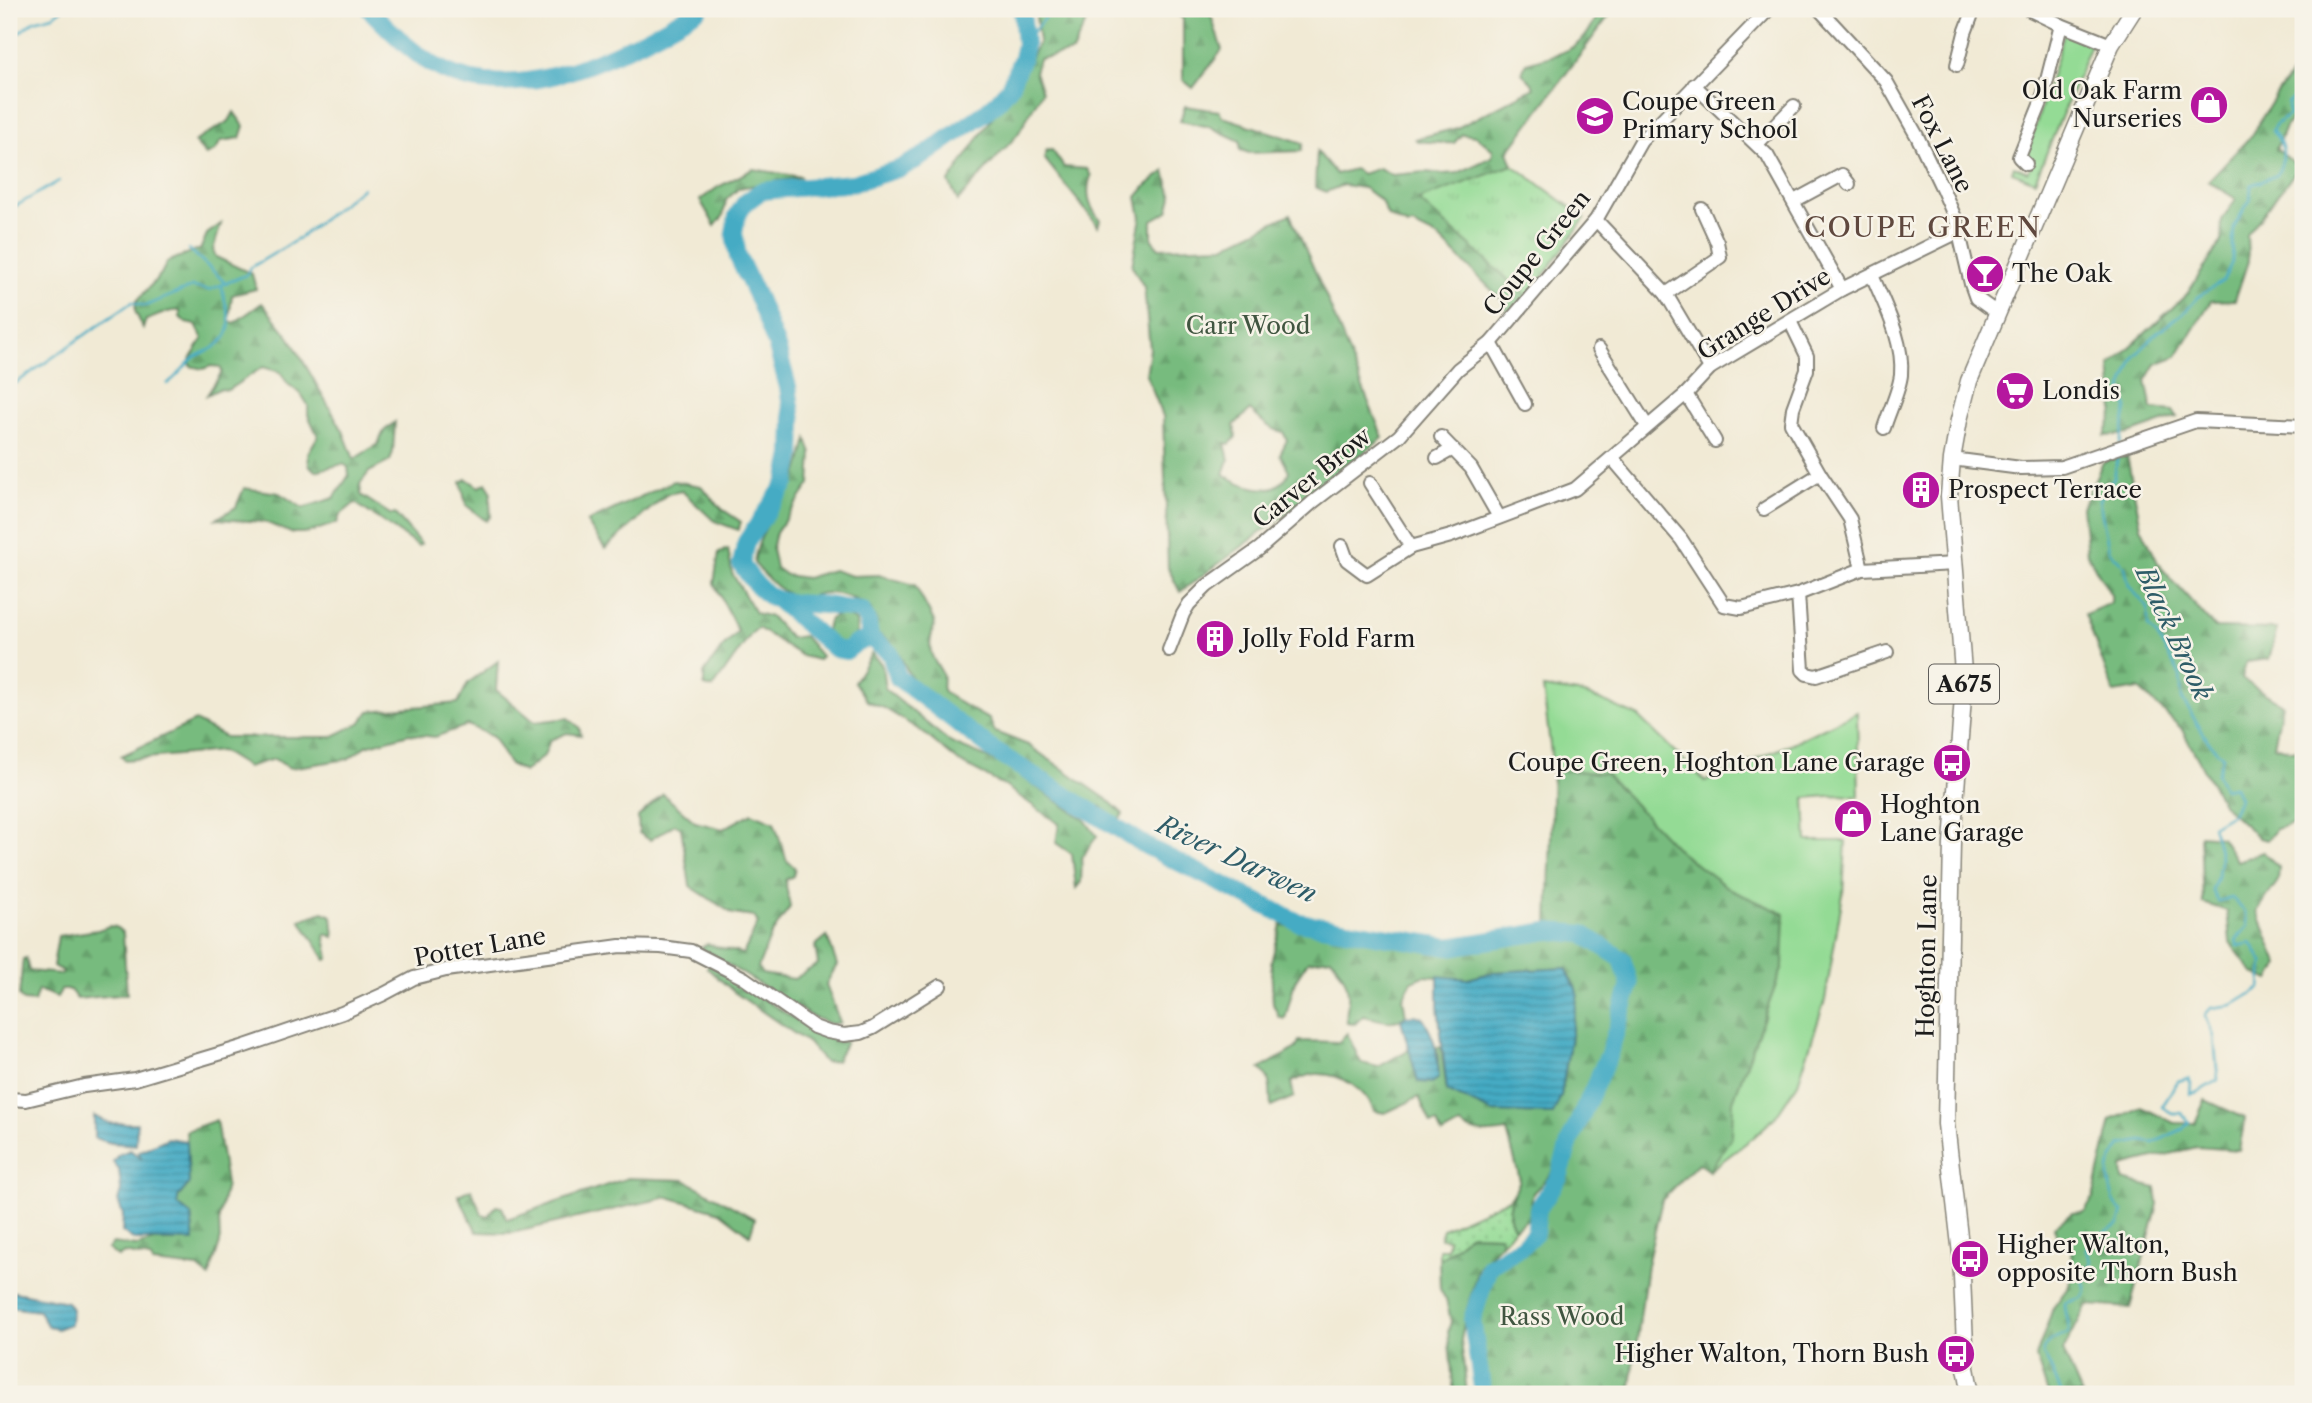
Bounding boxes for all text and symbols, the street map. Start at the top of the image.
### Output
place label: Old Oak Farm Nurseries [2022,76,2182,133]
shop icon: Old Oak Farm Nurseries [2188,84,2230,126]
place label: Coupe Green Primary School [1622,87,1798,144]
street label: Fox Lane [1906,90,1979,197]
school or university icon: Coupe Green Primary School [1574,95,1616,137]
street label: Coupe Green [1477,184,1596,322]
district label: COUPE GREEN [1804,210,2042,244]
bar icon: The Oak [1964,253,2006,295]
place label: The Oak [2012,259,2112,288]
street label: Grange Drive [1692,261,1836,366]
park label: Carr Wood [1186,311,1311,340]
supermarket icon: Londis [1994,370,2036,412]
place label: Londis [2042,376,2120,405]
street label: Carver Brow [1247,420,1377,534]
building icon: Prospect Terrace [1900,469,1942,511]
place label: Prospect Terrace [1948,475,2142,504]
water label: Black Brook [2128,559,2219,706]
building icon: Jolly Fold Farm [1194,618,1236,660]
place label: Jolly Fold Farm [1238,624,1415,653]
road number: A675 [1929,664,1999,704]
bus stop icon: Coupe Green, Hoghton Lane Garage [1931,742,1973,784]
place label: Coupe Green, Hoghton Lane Garage [1508,748,1925,777]
place label: Hoghton Lane Garage [1880,790,2024,847]
shop icon: Hoghton Lane Garage [1832,798,1874,840]
water label: River Darwen [1150,807,1322,910]
street label: Hoghton Lane [1911,874,1942,1038]
street label: Potter Lane [412,921,548,972]
place label: Higher Walton, opposite Thorn Bush [1997,1230,2238,1287]
bus stop icon: Higher Walton, opposite Thorn Bush [1949,1238,1991,1280]
park label: Rass Wood [1500,1302,1625,1331]
bus stop icon: Higher Walton, Thorn Bush [1935,1333,1977,1375]
place label: Higher Walton, Thorn Bush [1614,1339,1929,1368]

